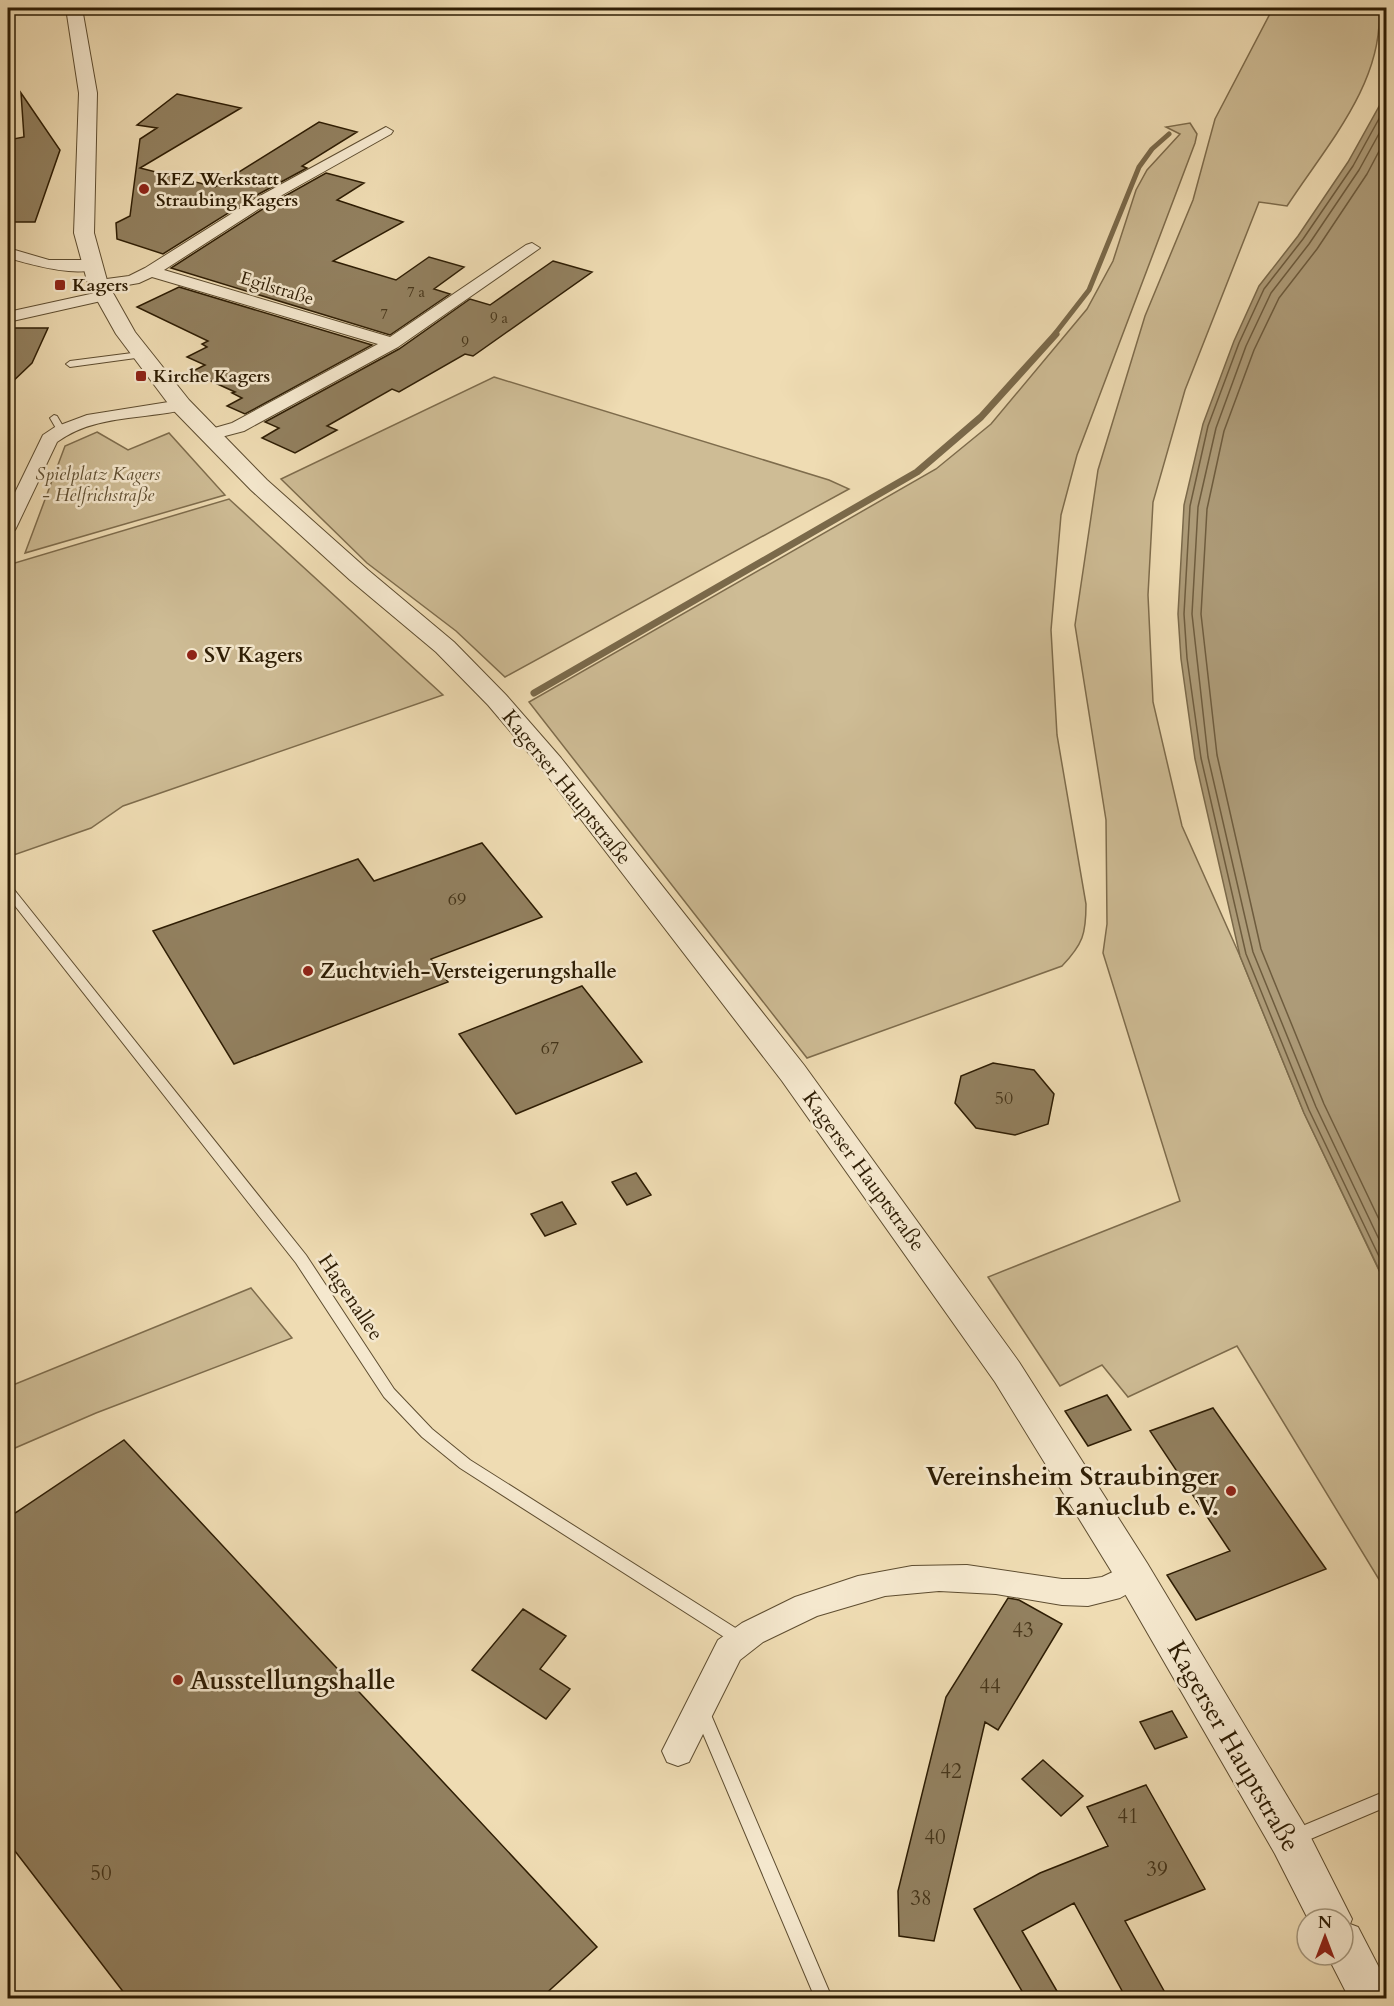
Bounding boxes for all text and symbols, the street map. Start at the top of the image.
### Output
place label: KFZ Werkstatt Straubing Kagers [156,167,298,213]
marker: KFZ Werkstatt Straubing Kagers [137,182,151,196]
street label: Egilstraße [237,265,317,312]
place label: Kagers [72,273,128,298]
marker: Kagers [53,278,67,292]
house number: 7 a [407,282,426,302]
house number: 7 [380,304,388,324]
house number: 9 a [490,308,509,328]
house number: 9 [461,332,469,352]
place label: Kirche Kagers [153,364,270,389]
marker: Kirche Kagers [134,369,148,383]
park label: Spielplatz Kagers - Helfrichstraße [36,462,160,508]
place label: SV Kagers [204,641,303,670]
marker: SV Kagers [185,648,199,662]
street label: Kagerser Hauptstraße [495,704,638,871]
house number: 69 [448,887,466,912]
place label: Zuchtvieh-Versteigerungshalle [320,957,617,986]
marker: Zuchtvieh-Versteigerungshalle [301,964,315,978]
house number: 67 [541,1036,559,1061]
street label: Kagerser Hauptstraße [795,1085,932,1257]
house number: 50 [995,1086,1013,1111]
street label: Hagenallee [311,1248,390,1346]
place label: Vereinsheim Straubinger Kanuclub e.V. [926,1459,1220,1524]
marker: Vereinsheim Straubinger Kanuclub e.V. [1224,1484,1238,1498]
house number: 43 [1012,1616,1034,1645]
street label: Kagerser Hauptstraße [1159,1635,1308,1858]
place label: Ausstellungshalle [190,1663,396,1698]
house number: 44 [979,1672,1001,1701]
marker: Ausstellungshalle [171,1673,185,1687]
house number: 42 [940,1757,962,1786]
house number: 41 [1117,1802,1139,1831]
house number: 40 [924,1823,946,1852]
house number: 39 [1146,1855,1168,1884]
house number: 50 [90,1859,112,1888]
house number: 38 [910,1884,932,1913]
north arrow [1295,1907,1355,1967]
text: N [1318,1912,1332,1934]

